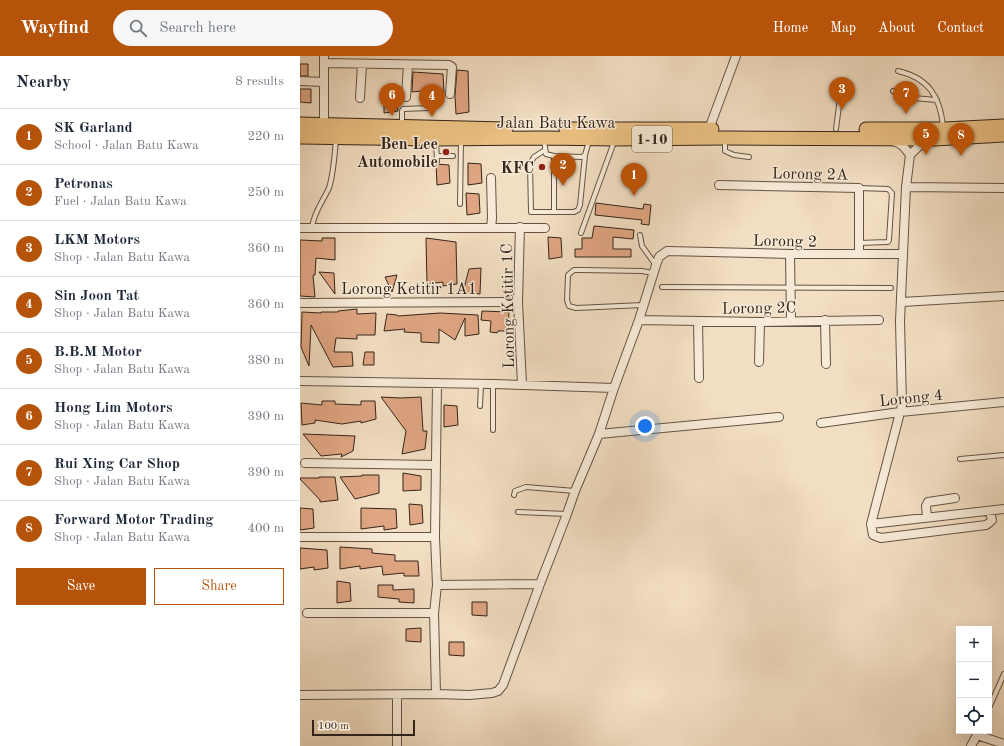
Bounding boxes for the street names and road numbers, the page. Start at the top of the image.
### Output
street label: Jalan Batu Kawa [497,116,616,132]
road number: 1-10 [632,126,672,152]
street label: Lorong 2A [772,166,848,184]
street label: Lorong 2 [753,233,817,251]
street label: Lorong Ketitir 1C [500,243,518,369]
street label: Lorong Ketitir 1A1 [341,282,477,298]
street label: Lorong 2C [721,300,797,318]
street label: Lorong 4 [878,388,944,410]

